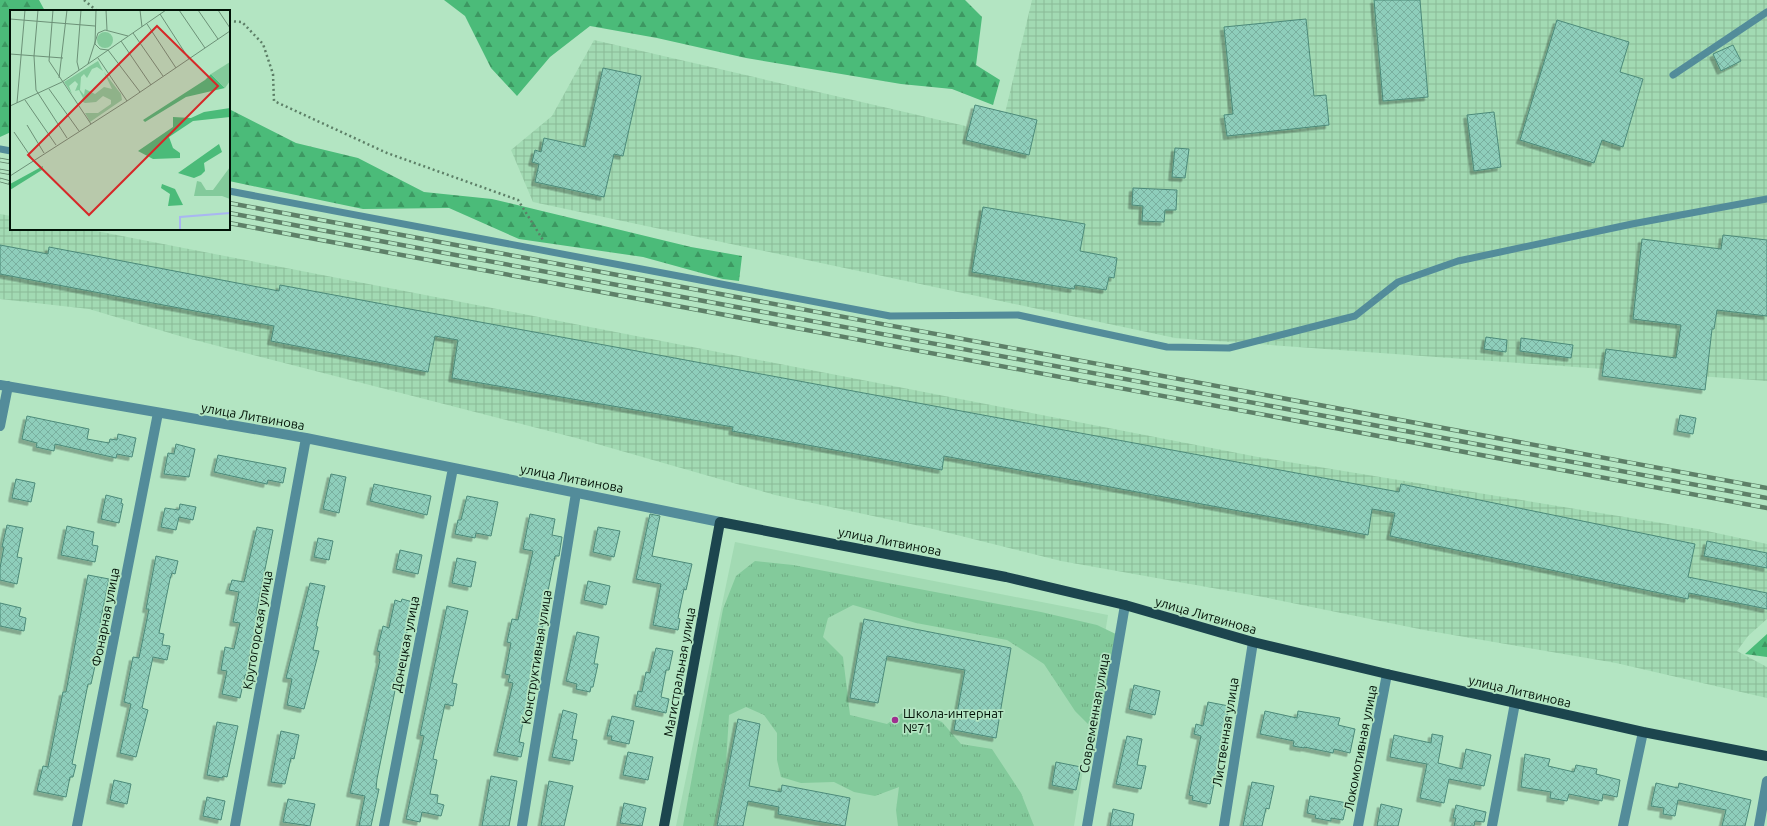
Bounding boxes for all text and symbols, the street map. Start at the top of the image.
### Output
inset map [10,10,230,230]
street label: улица Литвинова [200,400,306,432]
street label: улица Литвинова [519,461,625,495]
street label: улица Литвинова [837,524,943,558]
street label: Фонарная улица [89,566,121,668]
street label: Крутогорская улица [240,569,274,691]
street label: Конструктивная улица [518,589,554,725]
street label: улица Литвинова [1154,594,1258,636]
street label: Донецкая улица [389,595,421,693]
street label: Магистральная улица [661,606,697,738]
street label: Современная улица [1077,652,1111,774]
street label: улица Литвинова [1467,672,1573,710]
street label: Лиственная улица [1209,676,1241,788]
street label: Локомотивная улица [1341,684,1379,812]
place label: Школа-интернат №71 [903,706,1004,735]
marker: Школа-интернат №71 [890,715,900,725]

